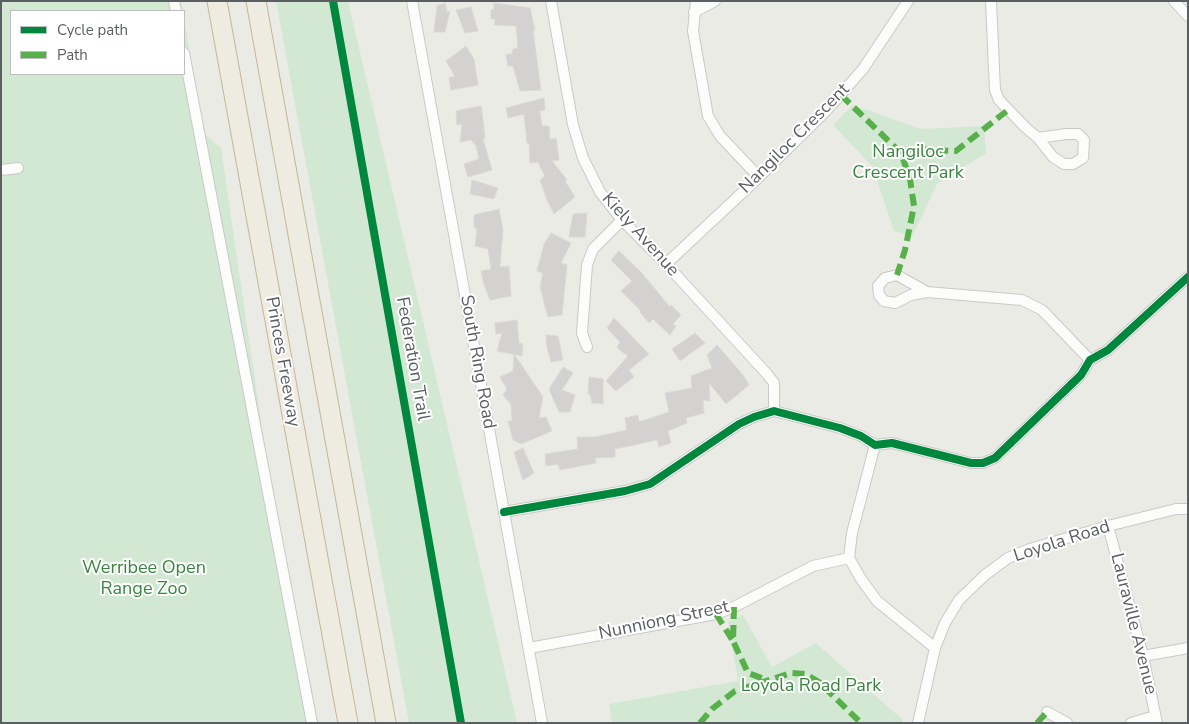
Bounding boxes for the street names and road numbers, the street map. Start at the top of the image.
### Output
street label: Nangiloc Crescent [735,79,855,199]
street label: Kiely Avenue [597,189,683,281]
street label: South Ring Road [455,293,499,431]
street label: Princes Freeway [260,295,304,429]
street label: Federation Trail [390,295,434,423]
street label: Loyola Road [1011,516,1113,568]
street label: Lauraville Avenue [1105,551,1161,697]
street label: Nunniong Street [597,597,731,645]

